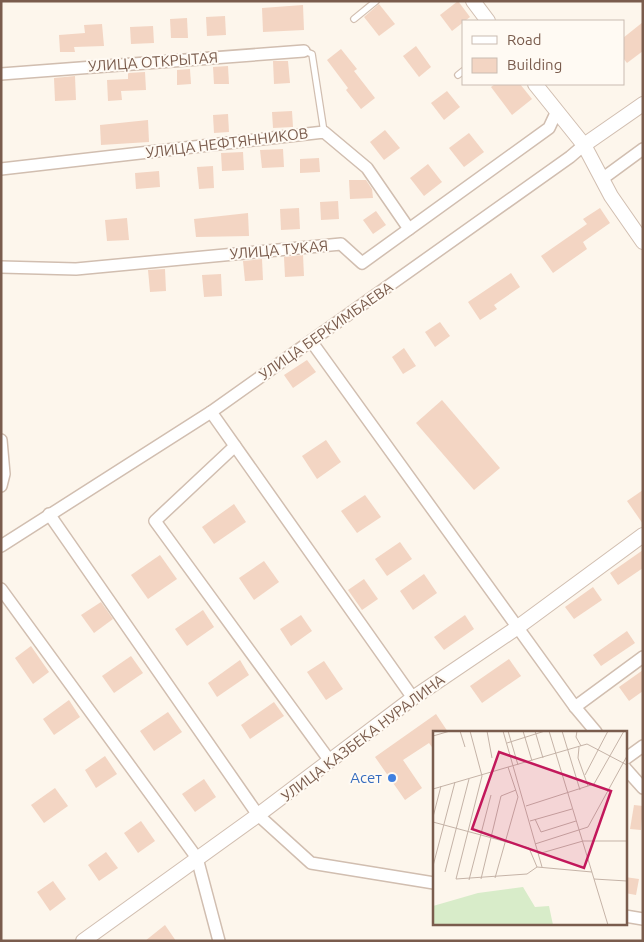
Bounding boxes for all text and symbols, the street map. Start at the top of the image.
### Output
legend [462,20,624,85]
text: Road [507,31,542,48]
street label: УЛИЦА ОТКРЫТАЯ [87,48,218,75]
text: Building [507,56,562,73]
street label: УЛИЦА НЕФТЯННИКОВ [145,124,309,161]
street label: УЛИЦА ТУКАЯ [229,237,329,262]
street label: УЛИЦА БЕРКИМБАЕВА [256,278,396,383]
street label: УЛИЦА КАЗБЕКА НУРАЛИНА [278,671,448,805]
inset map [433,731,626,924]
place label: Асет [350,769,382,786]
marker: Асет [386,772,398,784]

